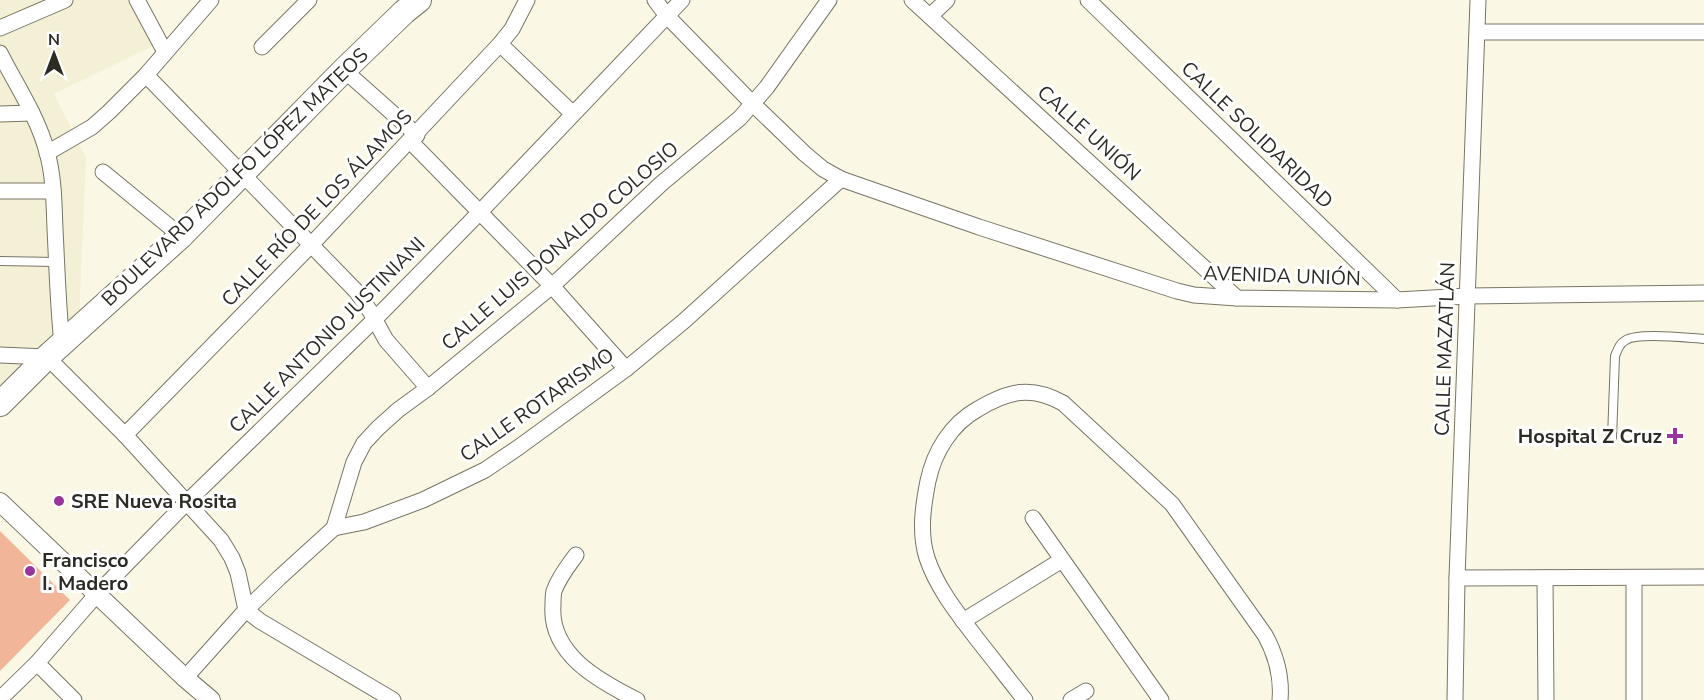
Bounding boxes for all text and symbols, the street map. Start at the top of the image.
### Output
north arrow [24,24,84,84]
text: N [48,29,60,51]
street label: BOULEVARD ADOLFO LÓPEZ MATEOS [96,42,374,312]
street label: CALLE SOLIDARIDAD [1175,55,1339,215]
street label: CALLE UNIÓN [1031,79,1147,187]
street label: CALLE RÍO DE LOS ÁLAMOS [216,104,418,312]
street label: CALLE LUIS DONALDO COLOSIO [436,135,684,357]
street label: CALLE ANTONIO JUSTINIANI [223,231,431,439]
street label: AVENIDA UNIÓN [1203,260,1361,292]
street label: CALLE MAZATLÁN [1428,261,1462,437]
street label: CALLE ROTARISMO [455,342,619,468]
place label: Hospital Z Cruz [1518,423,1662,450]
marker: Hospital Z Cruz [1666,427,1684,445]
place label: SRE Nueva Rosita [71,488,237,515]
marker: SRE Nueva Rosita [52,494,66,508]
place label: Francisco I. Madero [42,547,128,597]
marker: Francisco I. Madero [23,564,37,578]

